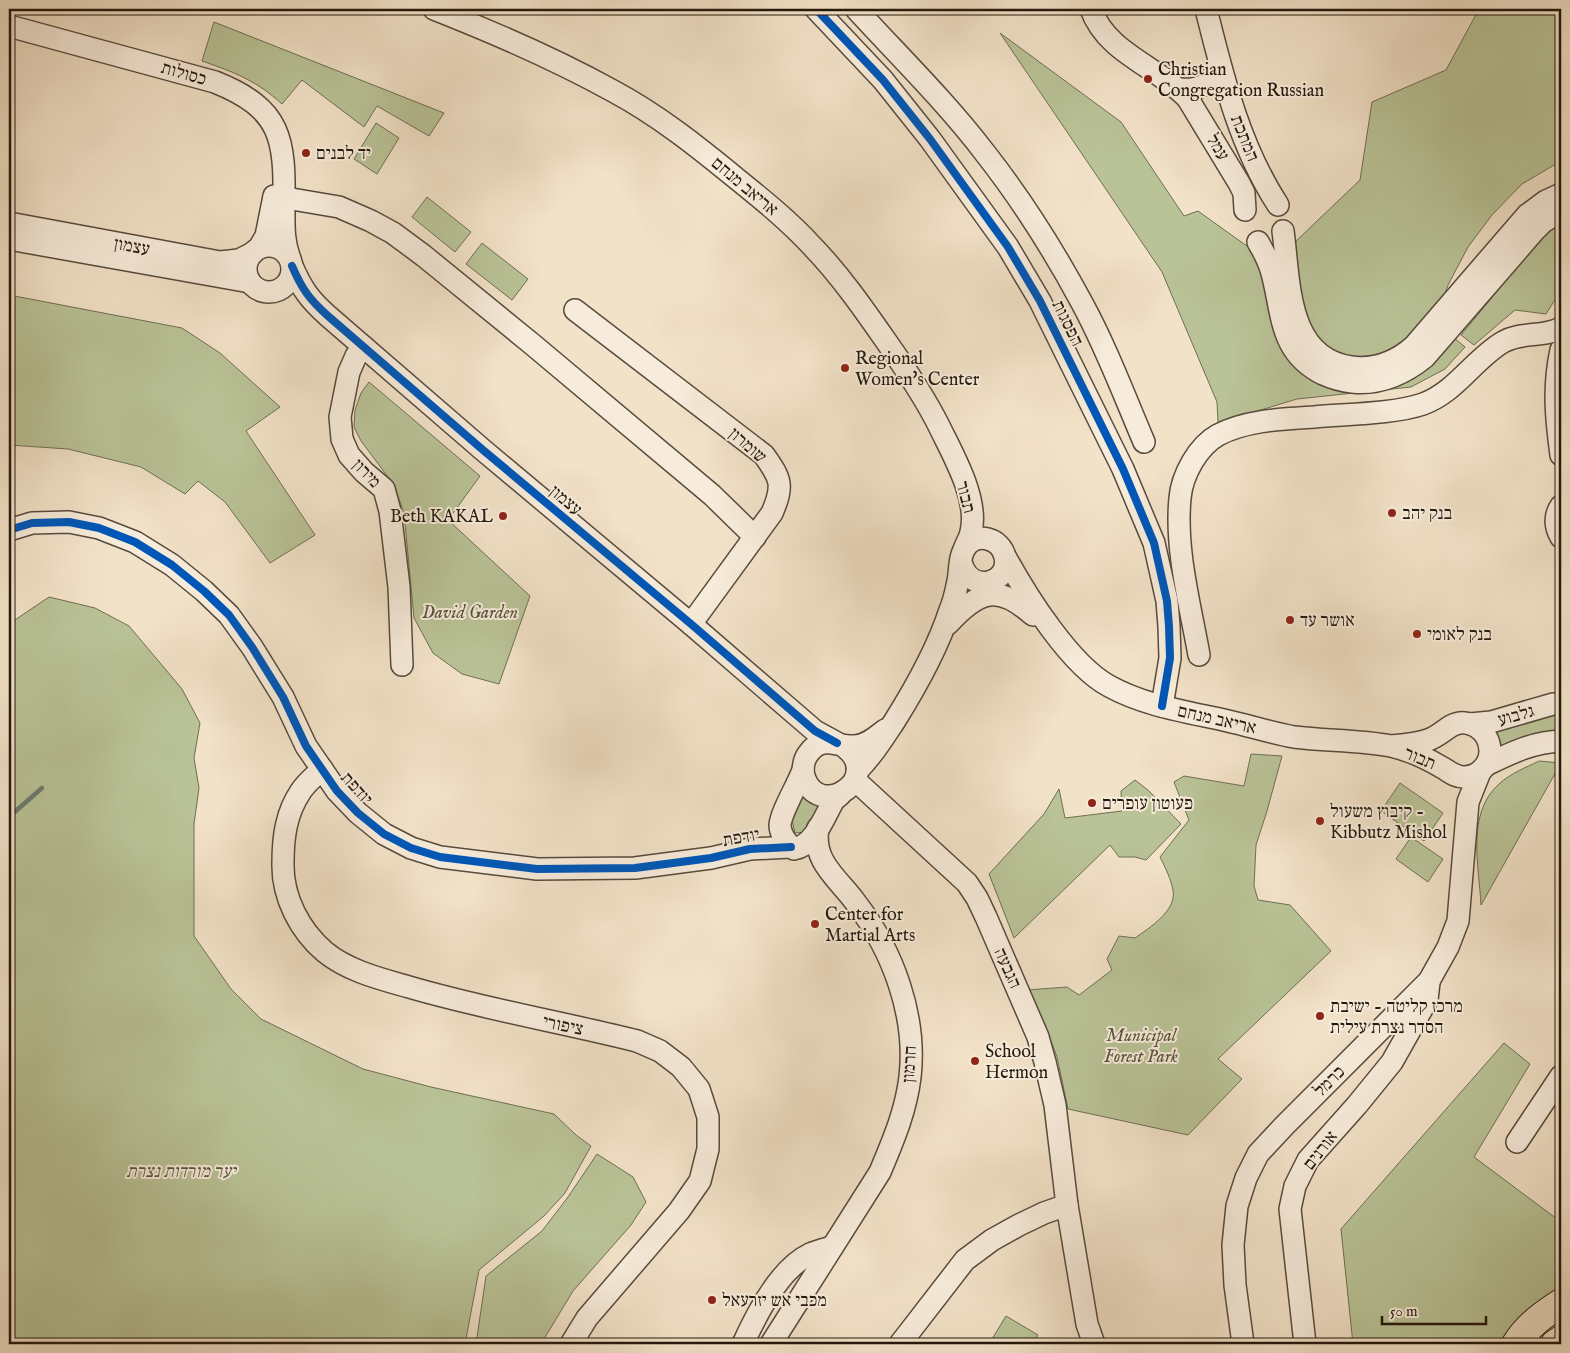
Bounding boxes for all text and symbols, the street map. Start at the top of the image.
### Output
street label: כסולות [158,57,209,92]
place label: Christian Congregation Russian [1158,59,1325,103]
marker: Christian Congregation Russian [1142,73,1154,85]
street label: המתכת [1224,112,1263,165]
street label: עמל [1200,130,1234,165]
place label: יד לבנים [316,143,371,166]
marker: יד לבנים [300,147,312,159]
street label: אריאב מנחם [706,152,782,222]
street label: עצמון [112,233,151,262]
street label: הפסגות [1046,297,1088,351]
place label: Regional Women's Center [855,348,980,392]
marker: Regional Women's Center [839,362,851,374]
street label: שומרון [723,423,771,469]
street label: מירון [347,455,385,494]
street label: תבור [949,479,980,516]
street label: עצמון [544,481,586,521]
place label: בנק יהב [1402,503,1453,526]
place label: Beth KAKAL [390,506,493,529]
marker: בנק יהב [1386,507,1398,519]
marker: Beth KAKAL [497,510,509,522]
park label: David Garden [422,602,518,625]
place label: אושר עד [1300,610,1355,633]
marker: אושר עד [1284,614,1296,626]
place label: בנק לאומי [1427,624,1492,647]
marker: בנק לאומי [1411,628,1423,640]
street label: אריאב מנחם [1175,700,1258,741]
street label: גלבוע [1495,700,1537,733]
street label: תבור [1400,742,1439,776]
street label: יודפת [335,768,377,811]
place label: פעוטון עופרים [1102,793,1193,816]
marker: פעוטון עופרים [1086,797,1098,809]
place label: קיבוץ משעול - Kibbutz Mishol [1330,801,1447,845]
marker: קיבוץ משעול - Kibbutz Mishol [1314,815,1326,827]
street label: יודפת [721,824,762,853]
place label: Center for Martial Arts [825,904,915,948]
marker: Center for Martial Arts [809,918,821,930]
street label: הגבעה [987,945,1026,993]
place label: מרכז קליטה - ישיבת הסדר נצרת עילית [1330,996,1463,1040]
marker: מרכז קליטה - ישיבת הסדר נצרת עילית [1314,1010,1326,1022]
street label: ציפורי [540,1011,585,1042]
park label: Municipal Forest Park [1104,1025,1178,1069]
place label: School Hermon [985,1041,1049,1085]
street label: חרמון [898,1045,923,1083]
marker: School Hermon [969,1055,981,1067]
street label: כרמל [1309,1061,1351,1103]
street label: אורנים [1299,1127,1344,1175]
park label: יער מורדות נצרת [126,1161,238,1184]
place label: מכבי אש יזרעאל [722,1290,827,1313]
scale bar [1382,1293,1486,1325]
marker: מכבי אש יזרעאל [706,1294,718,1306]
text: 50 m [1390,1302,1418,1321]

